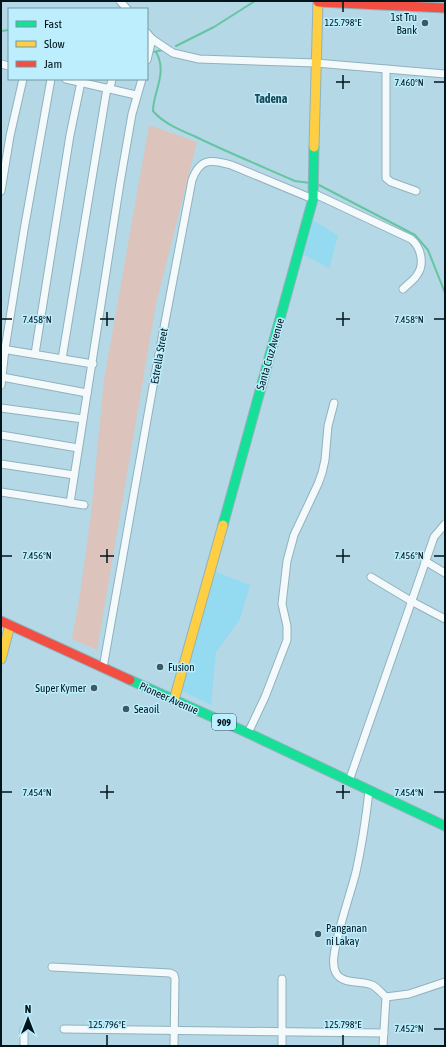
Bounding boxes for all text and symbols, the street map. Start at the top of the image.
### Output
legend [8,8,148,80]
place label: 1st Tru Bank [391,11,417,36]
text: Fast [44,17,62,31]
text: 125.798°E [325,17,362,28]
marker: 1st Tru Bank [420,18,430,28]
text: Slow [44,37,65,51]
text: Jam [44,57,62,71]
text: 7.460°N [394,77,424,88]
district label: Tadena [255,92,288,106]
text: 7.458°N [22,314,52,325]
text: 7.458°N [394,314,424,325]
street label: Santa Cruz Avenue [254,317,286,391]
street label: Estrella Street [148,327,170,385]
text: 7.456°N [22,550,52,561]
text: 7.456°N [394,550,424,561]
place label: Fusion [168,661,195,673]
marker: Fusion [155,662,165,672]
street label: Pioneer Avenue [138,680,200,716]
place label: Super Kymer [35,682,87,694]
marker: Super Kymer [89,683,99,693]
place label: Seaoil [134,703,159,715]
marker: Seaoil [121,704,131,714]
road number: 909 [212,714,236,730]
text: 7.454°N [22,787,52,798]
text: 7.454°N [394,787,424,798]
place label: Panganan ni Lakay [326,922,367,947]
marker: Panganan ni Lakay [313,929,323,939]
north arrow [8,999,48,1039]
text: N [25,1003,31,1015]
text: 125.796°E [89,1019,126,1030]
text: 125.798°E [325,1019,362,1030]
text: 7.452°N [394,1023,424,1034]

